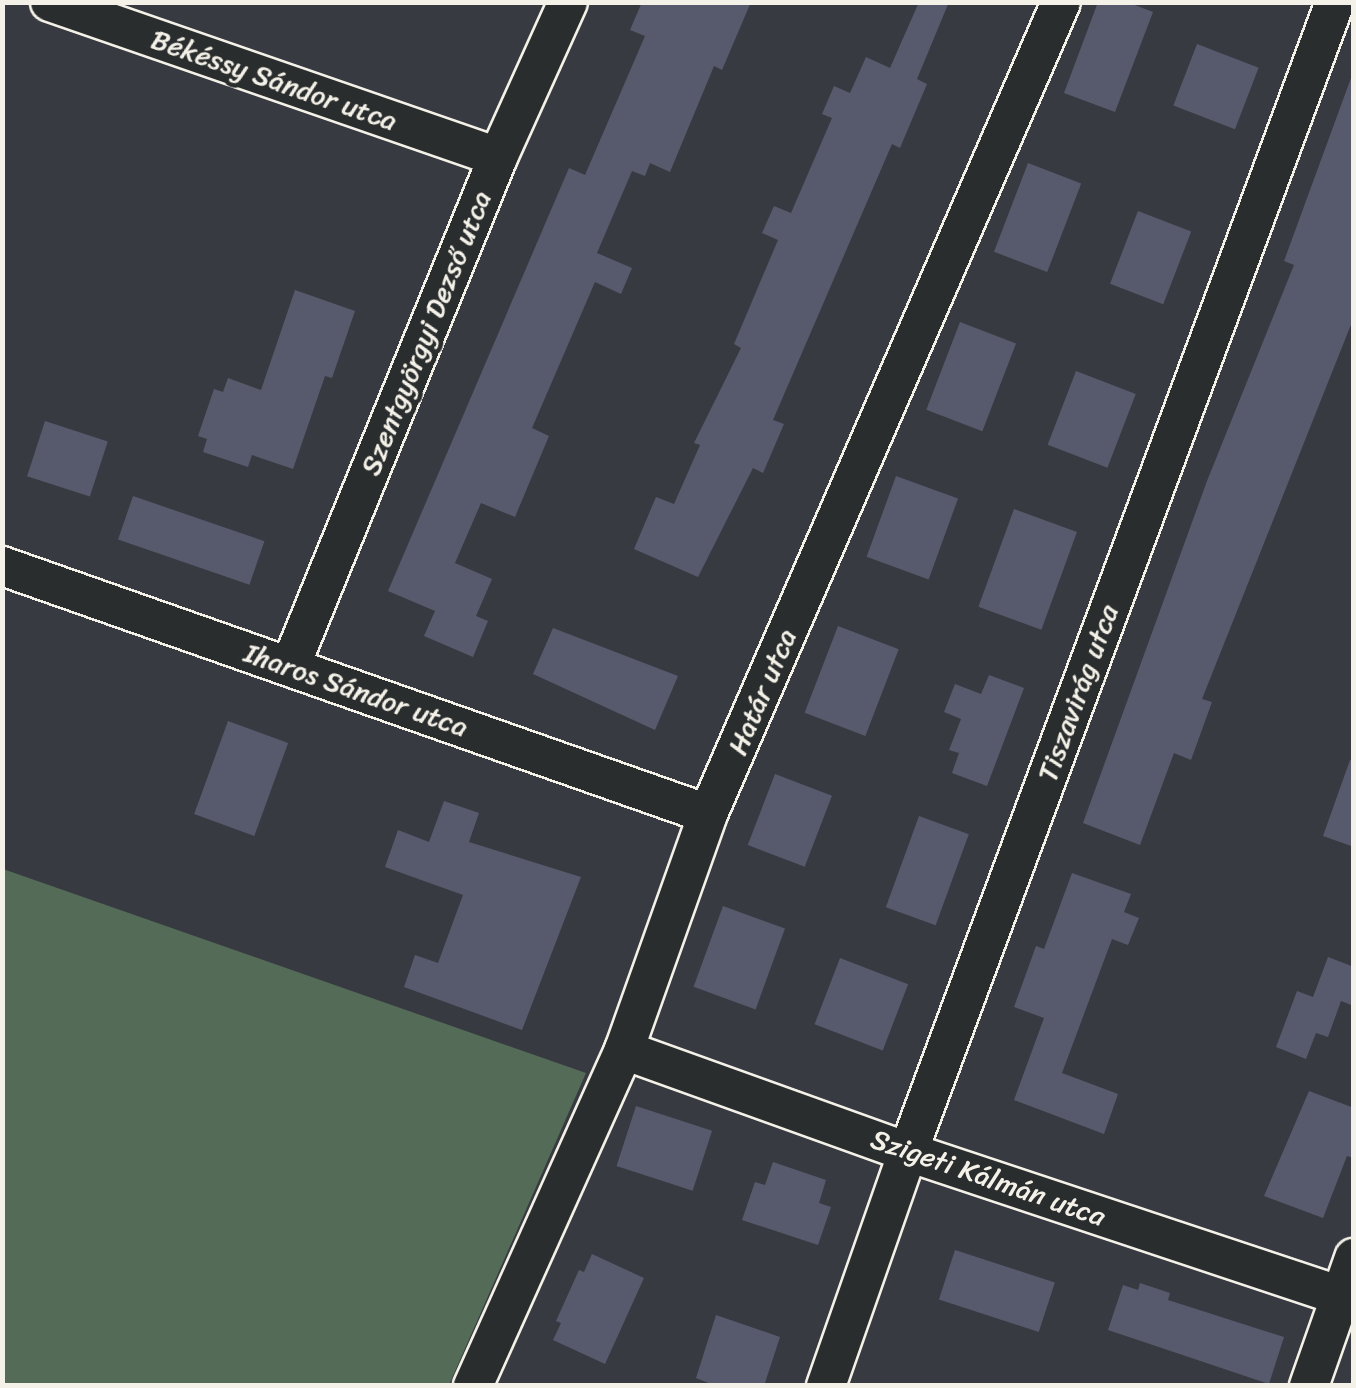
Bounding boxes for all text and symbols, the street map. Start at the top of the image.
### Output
street label: Békéssy Sándor utca [147,22,401,138]
street label: Szentgyörgyi Dezső utca [354,186,498,480]
street label: Tiszavirág utca [1030,600,1126,786]
street label: Határ utca [720,624,804,760]
street label: Iharos Sándor utca [240,636,472,744]
street label: Szigeti Kálmán utca [866,1122,1110,1234]

